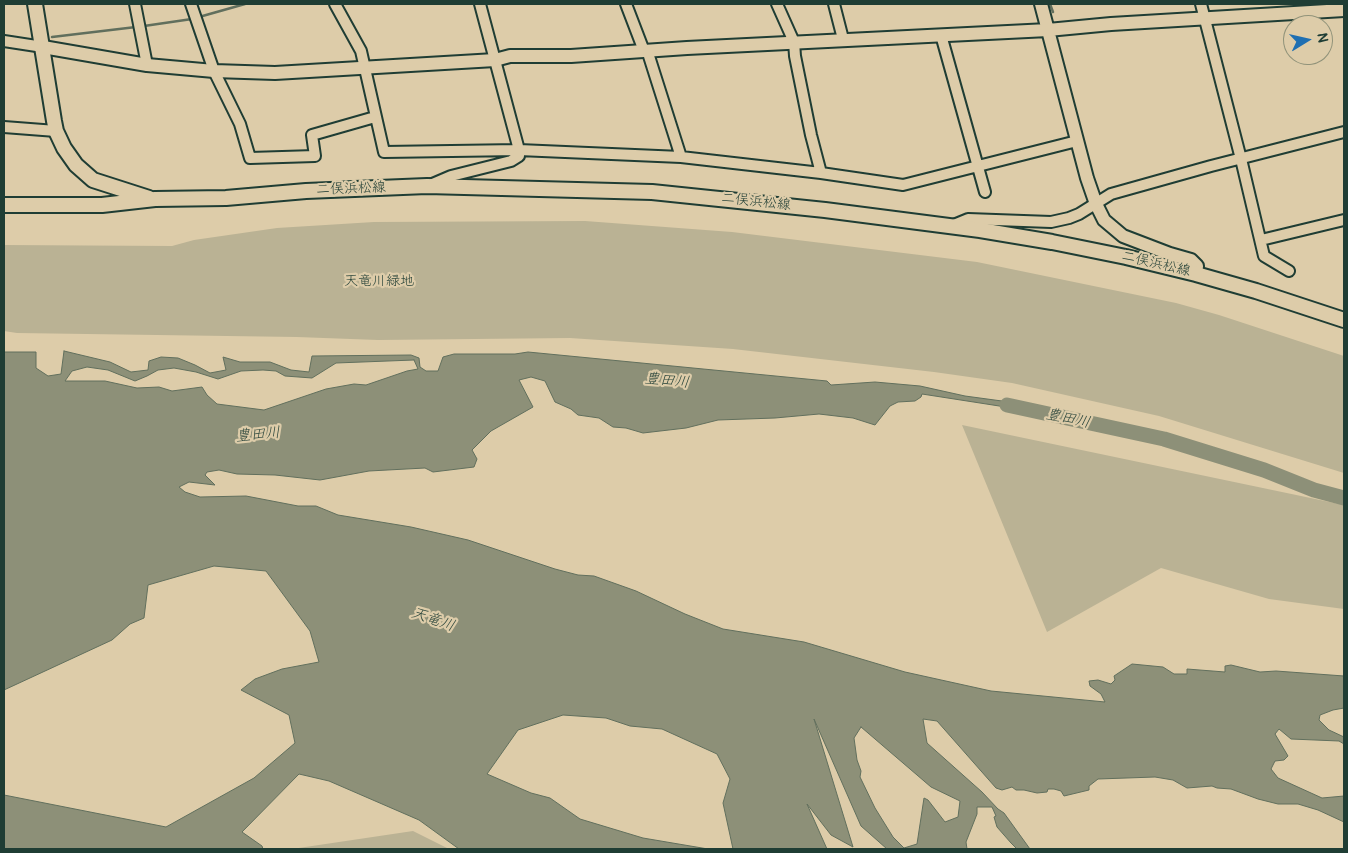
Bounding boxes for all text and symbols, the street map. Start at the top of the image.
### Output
north arrow [1283,15,1333,65]
text: N [1313,32,1331,44]
street label: 二俣浜松線 [316,179,386,199]
street label: 二俣浜松線 [720,190,792,214]
street label: 二俣浜松線 [1120,248,1192,280]
park label: 天竜川緑地 [344,273,414,289]
water label: 豊田川 [644,370,690,392]
water label: 豊田川 [1044,406,1092,432]
water label: 豊田川 [235,424,281,446]
water label: 天竜川 [409,604,457,636]

